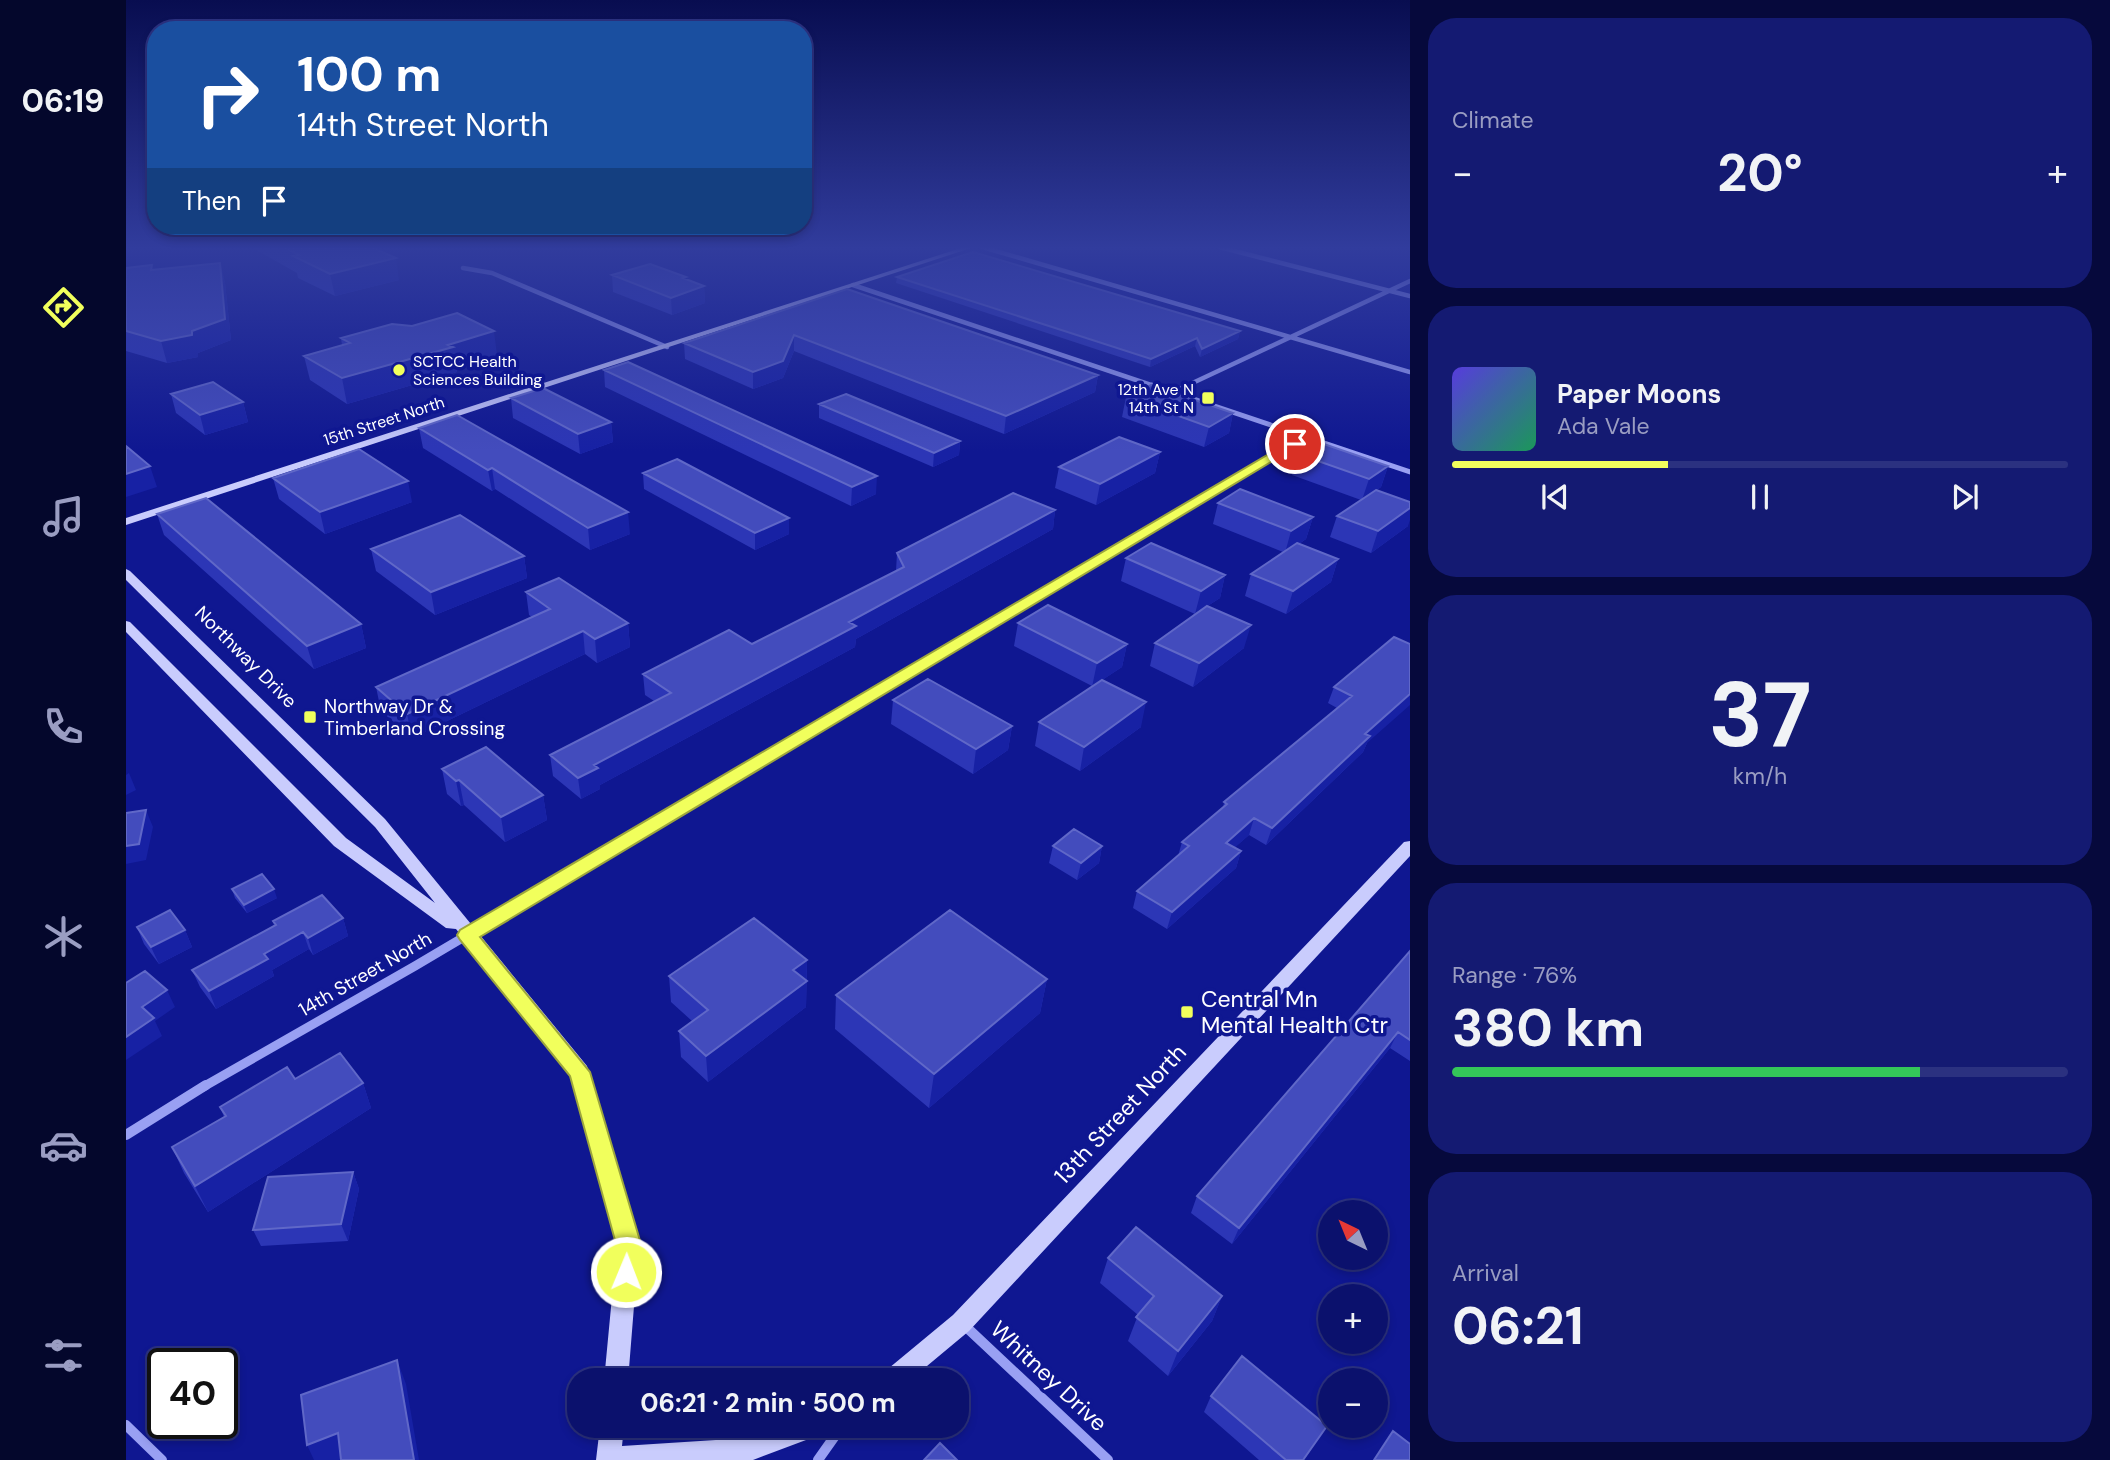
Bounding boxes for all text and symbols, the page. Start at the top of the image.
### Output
text: 100 m [297,42,441,106]
icon: right [182,49,273,140]
text: 06:19 [22,80,104,122]
text: 14th Street North [297,104,549,146]
text: Climate [1452,105,1534,135]
text: 20° [1717,139,1803,207]
text: − [1452,148,1473,198]
text: + [2047,148,2068,198]
icon: arrive [255,182,293,220]
text: Then [182,184,241,218]
icon: directions [39,283,88,332]
place label: SCTCC Health Sciences Building [413,351,542,390]
marker: SCTCC Health Sciences Building [391,362,407,378]
text: Paper Moons [1557,377,1721,411]
place label: 12th Ave N 14th St N [1118,379,1194,418]
marker: 12th Ave N 14th St N [1200,390,1216,406]
street label: 15th Street North [321,392,447,450]
text: Ada Vale [1557,411,1650,441]
pin [1265,414,1325,474]
icon: arrive [1276,425,1314,463]
icon: previous [1536,478,1574,516]
icon: pause [1741,478,1779,516]
icon: next [1946,478,1984,516]
icon: music [39,492,88,541]
street label: Northway Drive [190,601,302,713]
text: 37 [1708,656,1812,774]
place label: Northway Dr & Timberland Crossing [324,694,505,741]
icon: phone [39,702,88,751]
marker: Northway Dr & Timberland Crossing [302,709,318,725]
text: km/h [1733,761,1787,791]
icon: climate [39,912,88,961]
street label: 14th Street North [294,926,436,1022]
text: Range · 76% [1452,960,1577,990]
place label: Central Mn Mental Health Ctr [1201,984,1388,1040]
text: 380 km [1452,994,1644,1062]
marker: Central Mn Mental Health Ctr [1179,1004,1195,1020]
street label: 13th Street North [1047,1038,1193,1190]
icon: car [39,1121,88,1170]
north arrow [1318,1200,1388,1270]
map controls [1318,1200,1388,1438]
position arrow [589,1235,663,1309]
text: Arrival [1452,1258,1519,1288]
button: + [1318,1284,1388,1354]
text: 06:21 [1452,1292,1584,1360]
street label: Whitney Drive [984,1314,1114,1438]
icon: filters [39,1331,88,1380]
speed limit sign: 40 [147,1348,238,1439]
button: − [1318,1368,1388,1438]
text: 06:21 · 2 min · 500 m [640,1386,896,1420]

